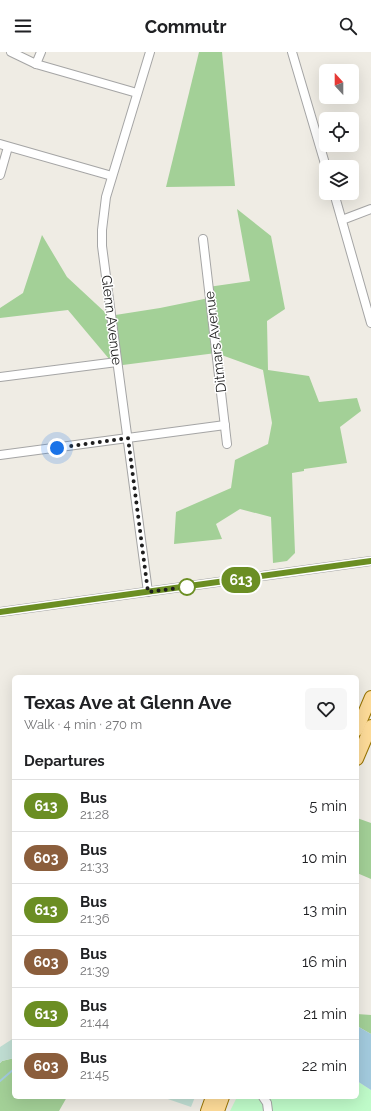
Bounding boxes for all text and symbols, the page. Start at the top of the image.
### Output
icon: menu [12,15,34,37]
icon: search [337,15,359,37]
text: Commutr [145,16,226,37]
north arrow [319,64,359,104]
map controls [319,64,359,200]
button: locate [319,112,359,152]
button: layers [319,160,359,200]
street label: Glenn Avenue [99,274,125,366]
street label: Ditmars Avenue [201,290,229,394]
your location [47,438,67,458]
line badge: 613 [218,567,264,593]
text: 613 [229,572,253,588]
unlabelled marker [178,578,196,596]
button: heart [305,688,347,730]
text: Texas Ave at Glenn Ave [24,691,232,713]
text: Walk · 4 min · 270 m [24,717,142,732]
text: Departures [24,752,105,770]
text: Bus [80,789,107,807]
text: 5 min [309,797,347,815]
text: 613 [34,798,58,814]
text: 21:28 [80,807,109,822]
text: Bus [80,841,107,859]
text: 10 min [302,849,347,867]
text: 603 [34,850,58,866]
text: 21:33 [80,859,109,874]
text: Bus [80,893,107,911]
text: 13 min [303,901,347,919]
text: 613 [34,902,58,918]
text: 21:36 [80,911,110,926]
text: Bus [80,945,107,963]
text: 16 min [302,953,347,971]
text: 603 [34,954,58,970]
text: 21:39 [80,963,109,978]
text: Bus [80,997,107,1015]
text: 21 min [303,1005,347,1023]
text: 613 [34,1006,58,1022]
text: 21:44 [80,1015,109,1030]
text: Bus [80,1049,107,1067]
text: 22 min [302,1057,347,1075]
text: 603 [34,1058,58,1074]
text: 21:45 [80,1067,109,1082]

